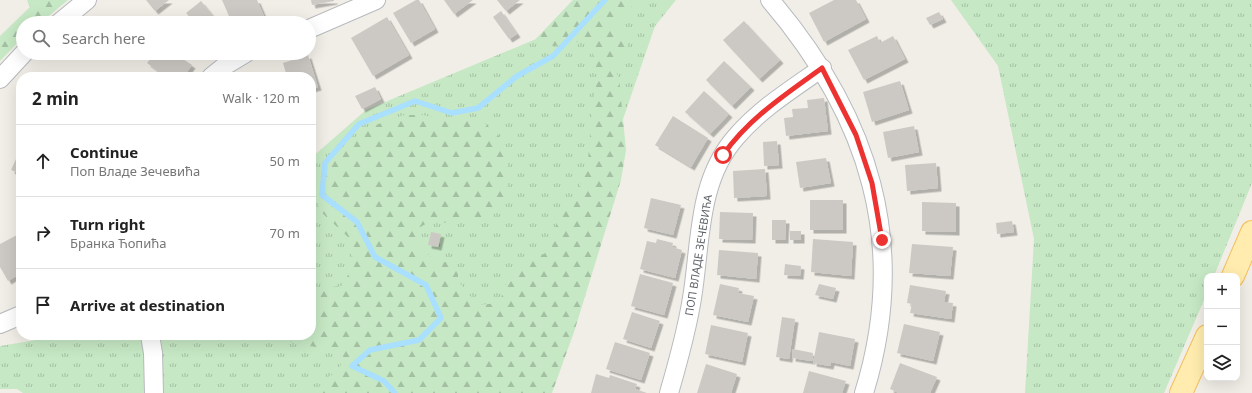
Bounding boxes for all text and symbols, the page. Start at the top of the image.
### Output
search box [16,16,316,60]
icon: search [30,27,52,49]
text: Search here [62,28,145,48]
text: 2 min [32,87,79,110]
text: Walk · 120 m [222,89,300,107]
text: Continue [70,142,138,162]
route start [714,146,732,164]
icon: ahead [32,150,54,172]
text: 50 m [270,152,300,170]
text: Поп Владе Зечевића [70,162,200,180]
street label: ПОП ВЛАДЕ ЗЕЧЕВИЋА [681,192,715,317]
text: Turn right [70,214,145,234]
icon: right [32,222,54,244]
text: 70 m [270,224,300,242]
route end [873,231,891,249]
text: Бранка Ћопића [70,234,167,252]
map controls [1204,273,1240,381]
button: + [1204,273,1240,309]
icon: arrive [32,294,54,316]
text: Arrive at destination [70,295,225,315]
button: − [1204,309,1240,345]
button: layers [1204,345,1240,381]

